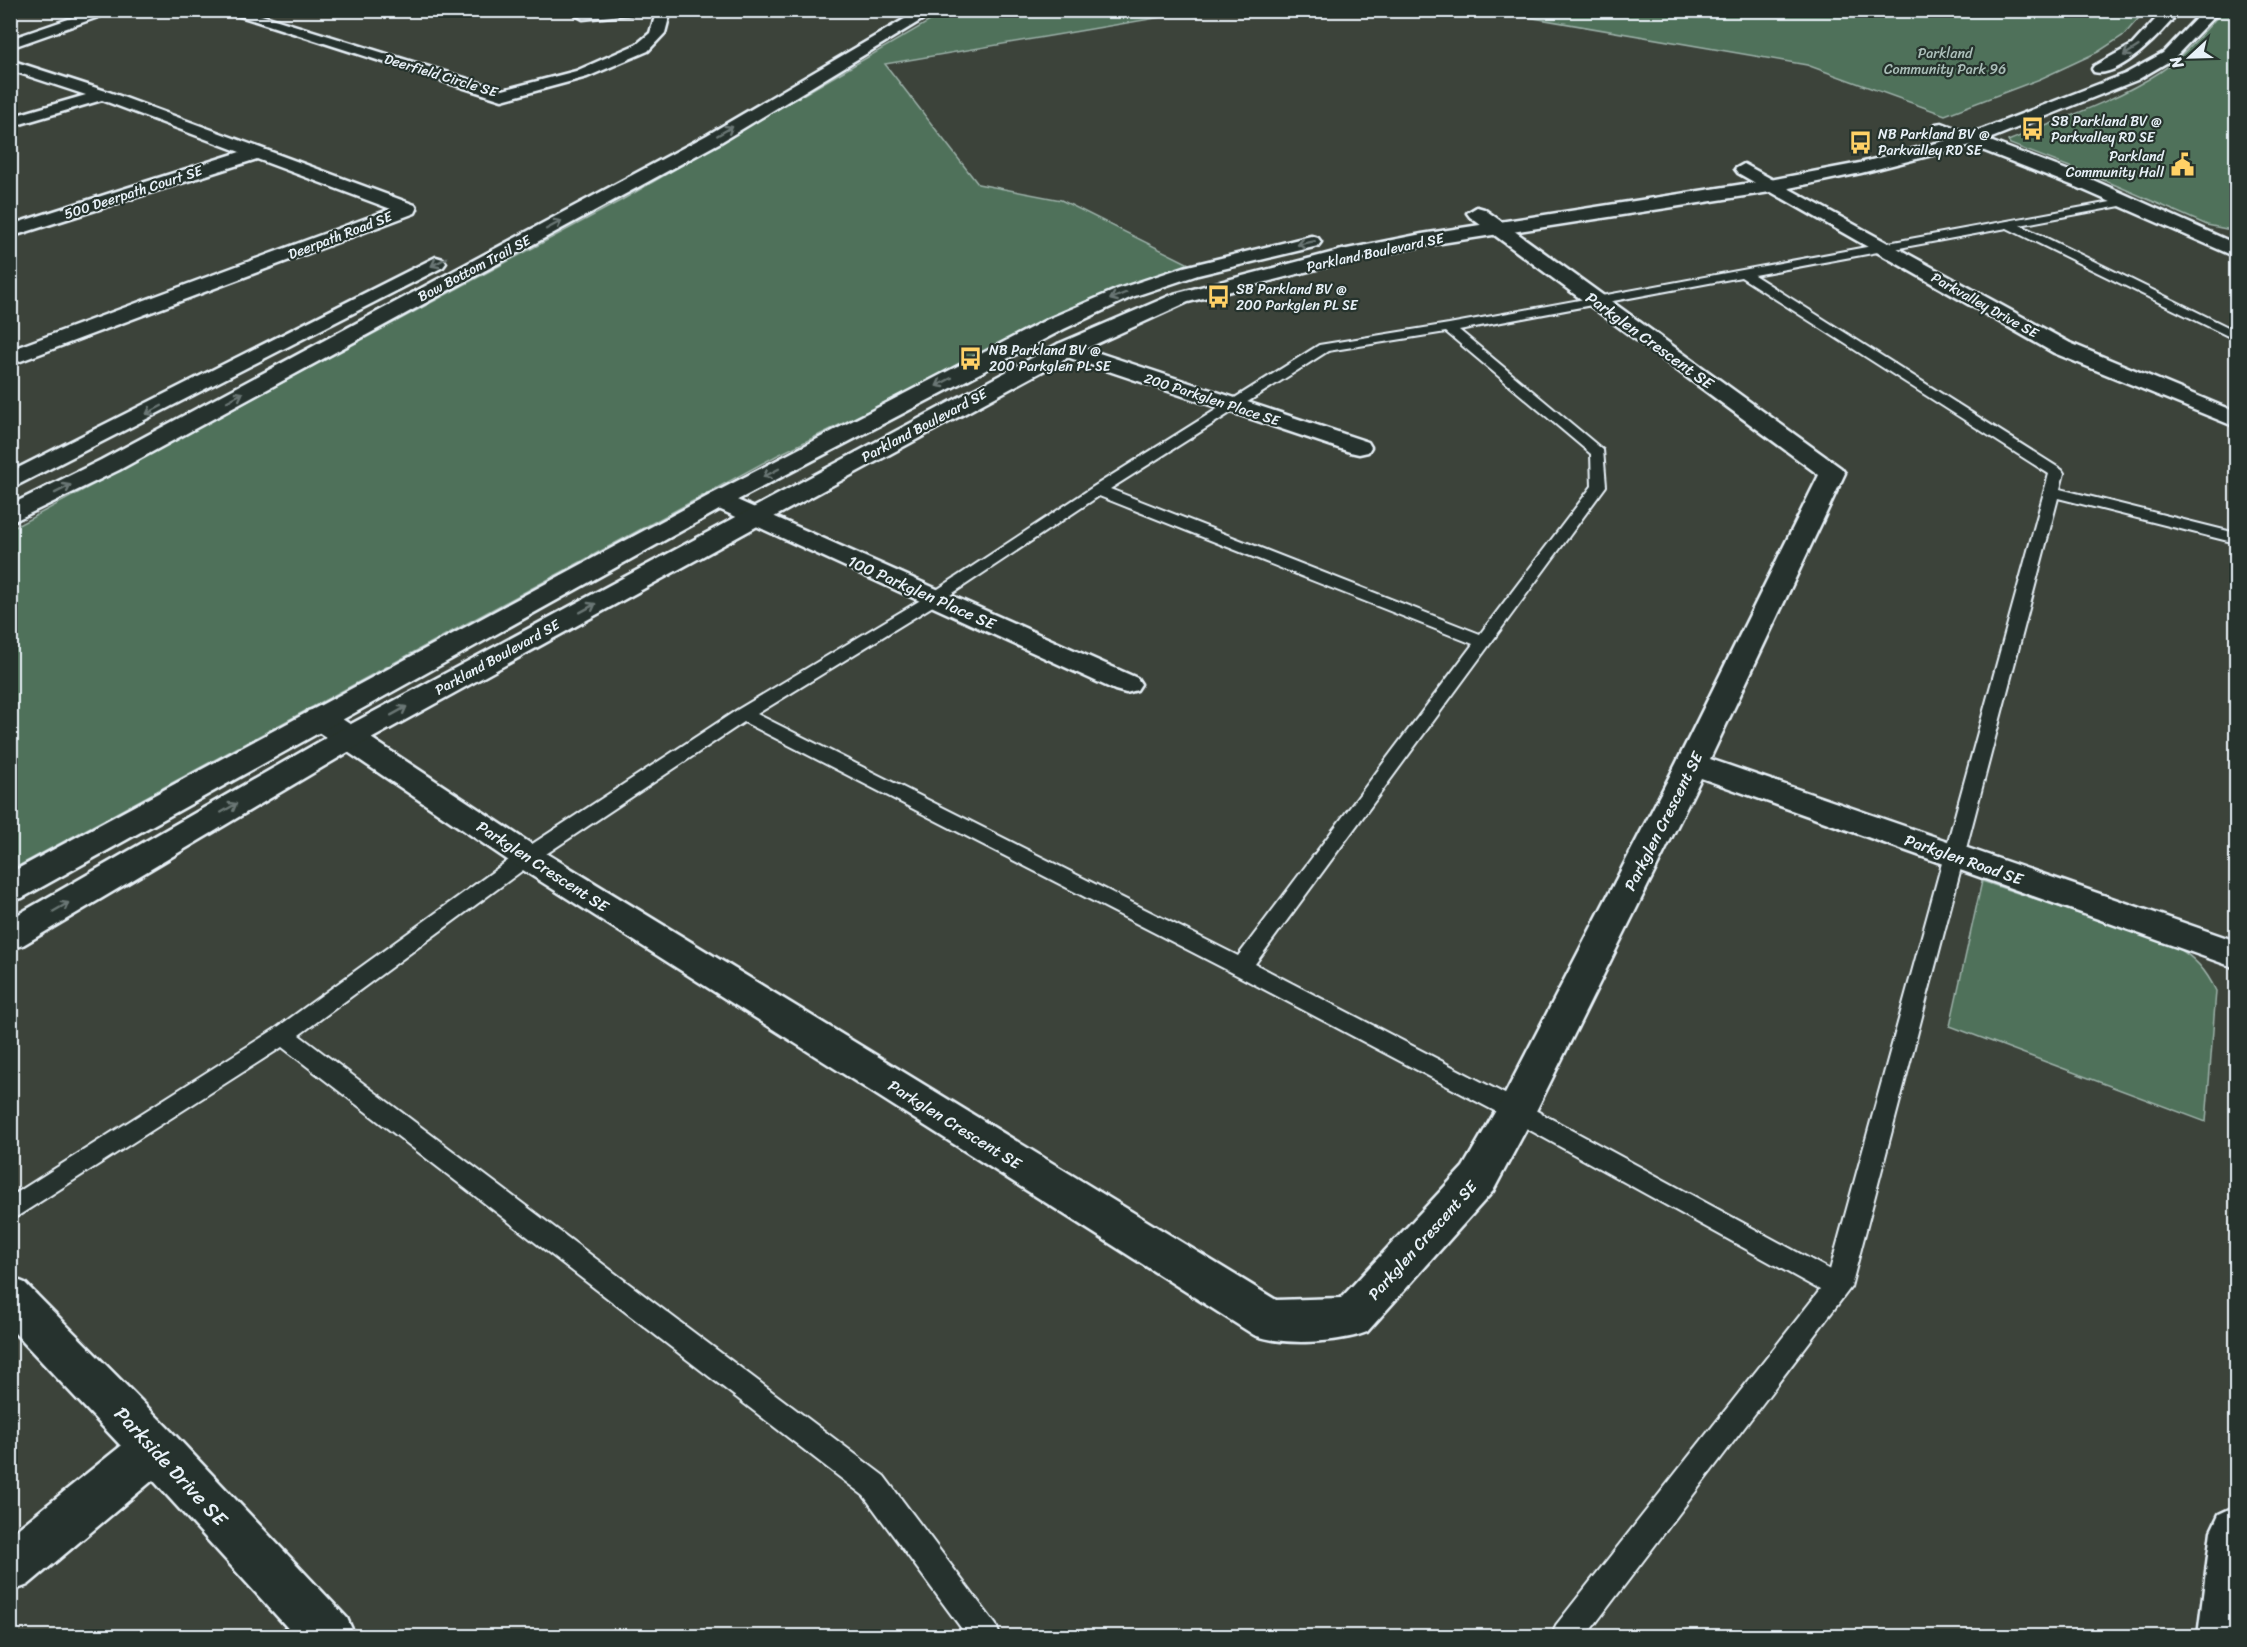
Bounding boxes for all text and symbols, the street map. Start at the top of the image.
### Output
north arrow [2160,27,2220,87]
park label: Parkland Community Park 96 [1884,41,2006,82]
one-way arrow [2123,45,2140,57]
street label: Deerfield Circle SE [381,46,502,105]
text: N [2161,51,2192,74]
place label: SB Parkland BV @ Parkvalley RD SE [2051,109,2162,150]
bus stop icon: SB Parkland BV @ Parkvalley RD SE [2020,116,2046,142]
place label: NB Parkland BV @ Parkvalley RD SE [1878,122,1990,163]
one-way arrow [716,125,733,137]
bus stop icon: NB Parkland BV @ Parkvalley RD SE [1847,129,1873,155]
place label: Parkland Community Hall [2066,144,2166,185]
public building icon: Parkland Community Hall [2169,151,2195,177]
street label: 500 Deerpath Court SE [61,158,207,227]
street label: Deerpath Road SE [284,204,397,267]
one-way arrow [545,219,562,231]
street label: Parkland Boulevard SE [1304,225,1447,279]
street label: Bow Bottom Trail SE [413,227,536,309]
one-way arrow [1296,238,1316,249]
one-way arrow [430,257,448,268]
street label: Parkvalley Drive SE [1926,265,2044,346]
place label: SB Parkland BV @ 200 Parkglen PL SE [1236,277,1359,318]
bus stop icon: SB Parkland BV @ 200 Parkglen PL SE [1205,284,1231,310]
street label: Parkglen Crescent SE [1579,284,1721,398]
one-way arrow [1110,291,1128,302]
place label: NB Parkland BV @ 200 Parkglen PL SE [989,338,1112,379]
bus stop icon: NB Parkland BV @ 200 Parkglen PL SE [958,345,984,371]
street label: 200 Parkglen Place SE [1141,366,1284,434]
one-way arrow [935,377,953,389]
street label: Parkland Boulevard SE [857,381,993,469]
one-way arrow [226,391,243,403]
one-way arrow [145,405,163,417]
one-way arrow [762,468,780,479]
one-way arrow [53,483,71,494]
street label: 100 Parkglen Place SE [843,547,1001,639]
one-way arrow [579,602,596,614]
street label: Parkland Boulevard SE [430,612,565,702]
one-way arrow [389,705,407,716]
street label: Parkglen Crescent SE [1616,745,1712,896]
one-way arrow [221,802,238,814]
street label: Parkglen Crescent SE [471,813,616,921]
street label: Parkglen Road SE [1901,826,2028,894]
one-way arrow [52,900,69,912]
street label: Parkglen Crescent SE [882,1072,1028,1178]
street label: Parkglen Crescent SE [1360,1173,1485,1307]
street label: Parkside Drive SE [105,1398,237,1536]

